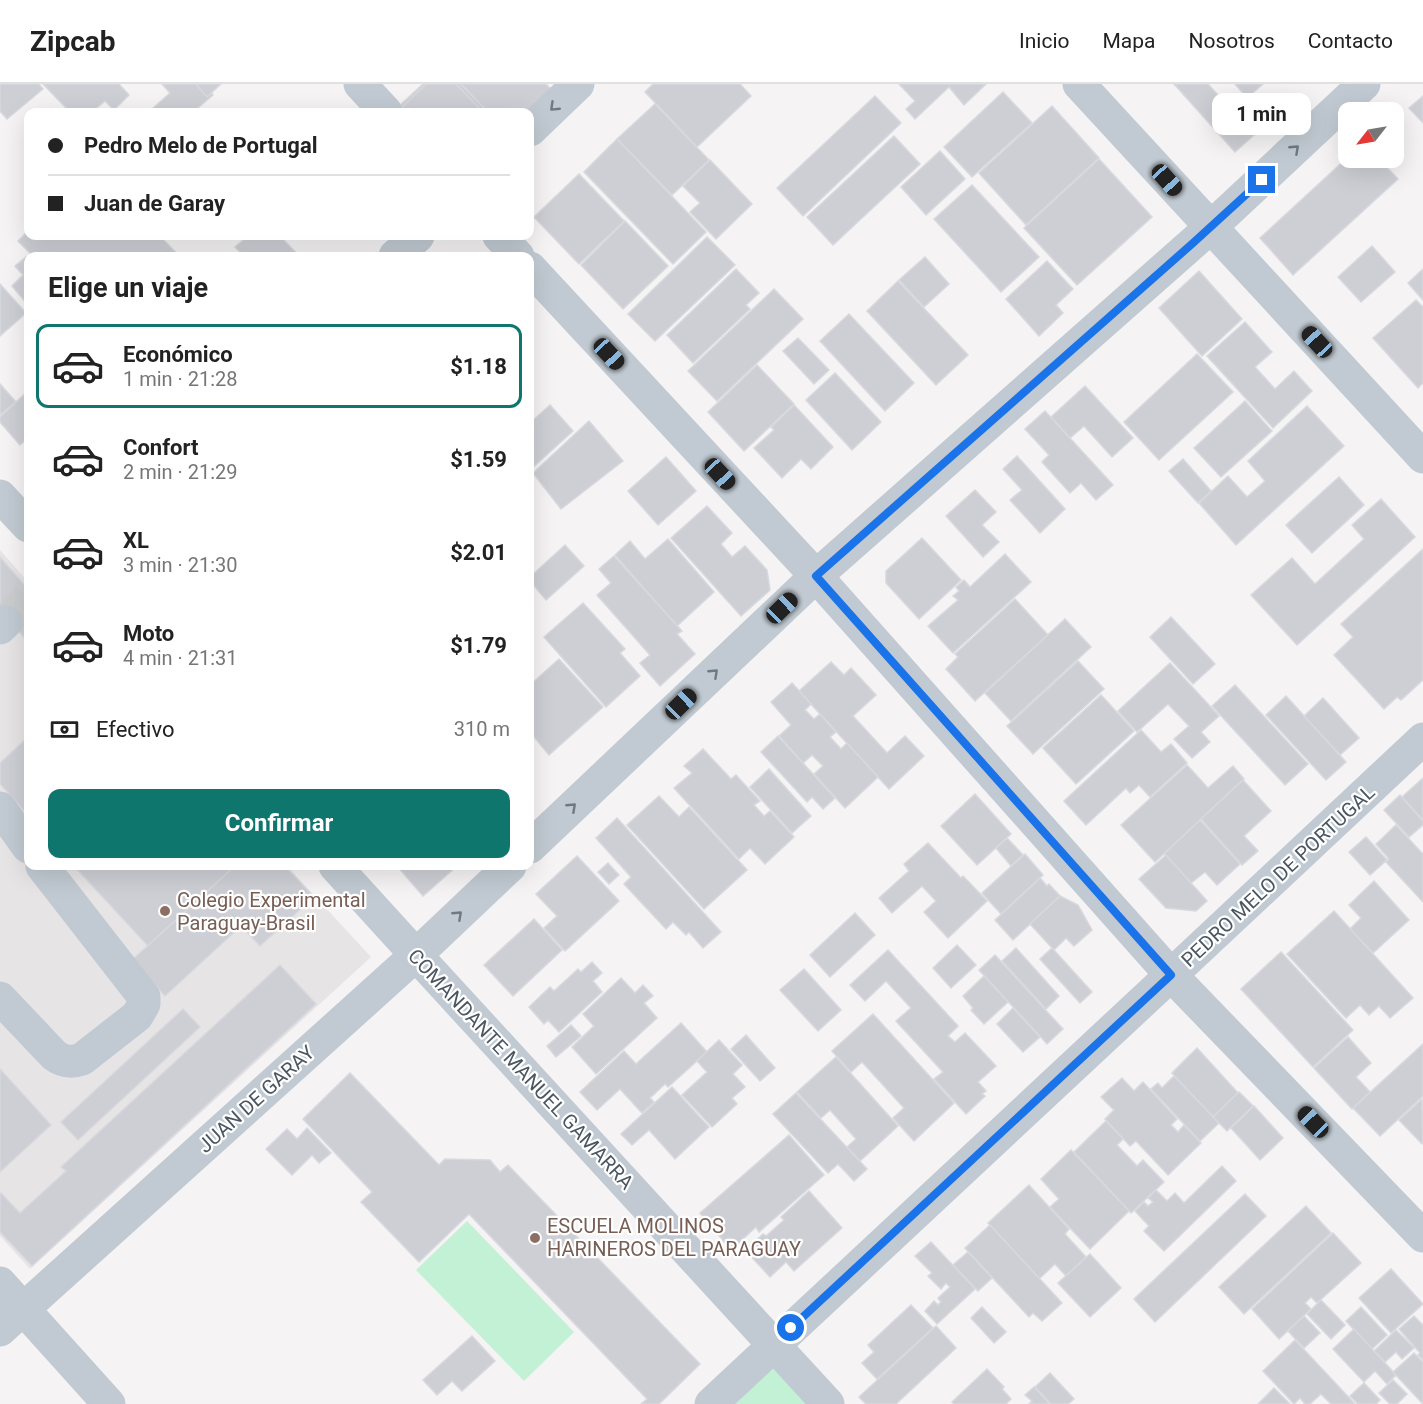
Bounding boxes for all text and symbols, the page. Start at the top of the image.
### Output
text: Zipcab [30,25,115,58]
text: Inicio [1019,29,1069,53]
text: Mapa [1102,29,1155,53]
text: Nosotros [1188,29,1275,53]
text: Contacto [1308,29,1393,53]
callout: 1 min [1212,93,1312,135]
one-way arrow [550,100,560,111]
text: 1 min [1236,102,1287,126]
north arrow [1338,102,1404,168]
map controls [1338,102,1404,168]
text: Pedro Melo de Portugal [84,133,317,158]
one-way arrow [1288,145,1299,156]
car [1148,161,1186,199]
route end [1248,166,1275,193]
text: Juan de Garay [84,191,225,216]
text: Elige un viaje [48,272,208,304]
car [1298,323,1336,361]
car [590,335,628,373]
icon: car [51,339,105,393]
text: Económico [123,342,233,367]
text: $1.18 [450,354,507,379]
text: 1 min · 21:28 [123,367,238,391]
icon: car [51,432,105,486]
text: Confort [123,435,198,460]
text: $1.59 [450,447,507,472]
car [701,455,739,493]
text: 2 min · 21:29 [123,460,238,484]
icon: car [51,525,105,579]
text: XL [123,528,149,553]
text: $2.01 [450,540,507,565]
text: 3 min · 21:30 [123,553,238,577]
car [763,589,801,627]
icon: car [51,618,105,672]
text: Moto [123,621,174,646]
text: $1.79 [450,633,507,658]
text: 4 min · 21:31 [123,646,238,670]
one-way arrow [707,669,717,680]
car [662,685,700,723]
icon: cash [48,713,81,746]
text: Efectivo [96,717,174,742]
text: 310 m [454,717,510,741]
street label: PEDRO MELO DE PORTUGAL [1176,780,1380,972]
button: Confirmar [48,789,510,858]
one-way arrow [565,803,576,814]
place label: Colegio Experimental Paraguay-Brasil [177,888,366,935]
marker: Colegio Experimental Paraguay-Brasil [158,904,172,918]
one-way arrow [451,911,462,922]
street label: COMANDANTE MANUEL GAMARRA [403,944,639,1194]
street label: JUAN DE GARAY [193,1040,319,1158]
car [1294,1103,1332,1141]
place label: ESCUELA MOLINOS HARINEROS DEL PARAGUAY [547,1214,801,1261]
marker: ESCUELA MOLINOS HARINEROS DEL PARAGUAY [528,1231,542,1245]
route start [777,1314,804,1341]

